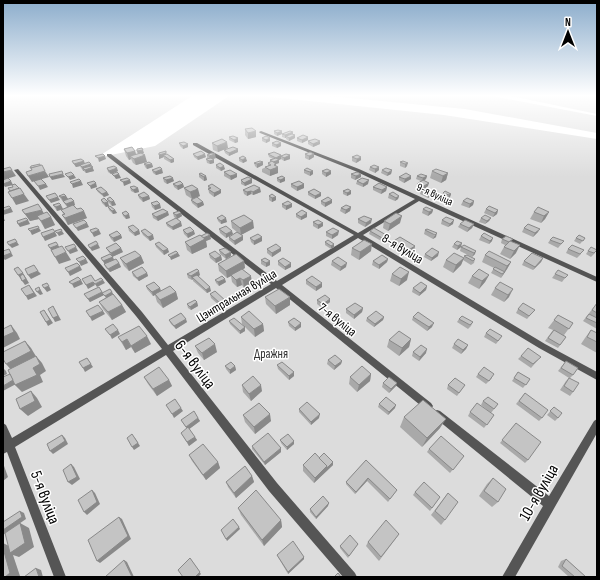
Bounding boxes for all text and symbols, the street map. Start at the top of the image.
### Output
north arrow [548,12,588,52]
text: N [565,16,571,29]
street label: 9-я вуліца [415,180,455,208]
street label: 8-я вуліца [379,230,426,267]
street label: Цэнтральная вуліца [193,266,280,326]
street label: 7-я вуліца [315,300,360,340]
street label: 6-я вуліца [170,337,219,393]
park label: Дражня [254,346,288,362]
street label: 10-я вуліца [516,461,563,524]
street label: 5-я вуліца [26,468,63,527]

